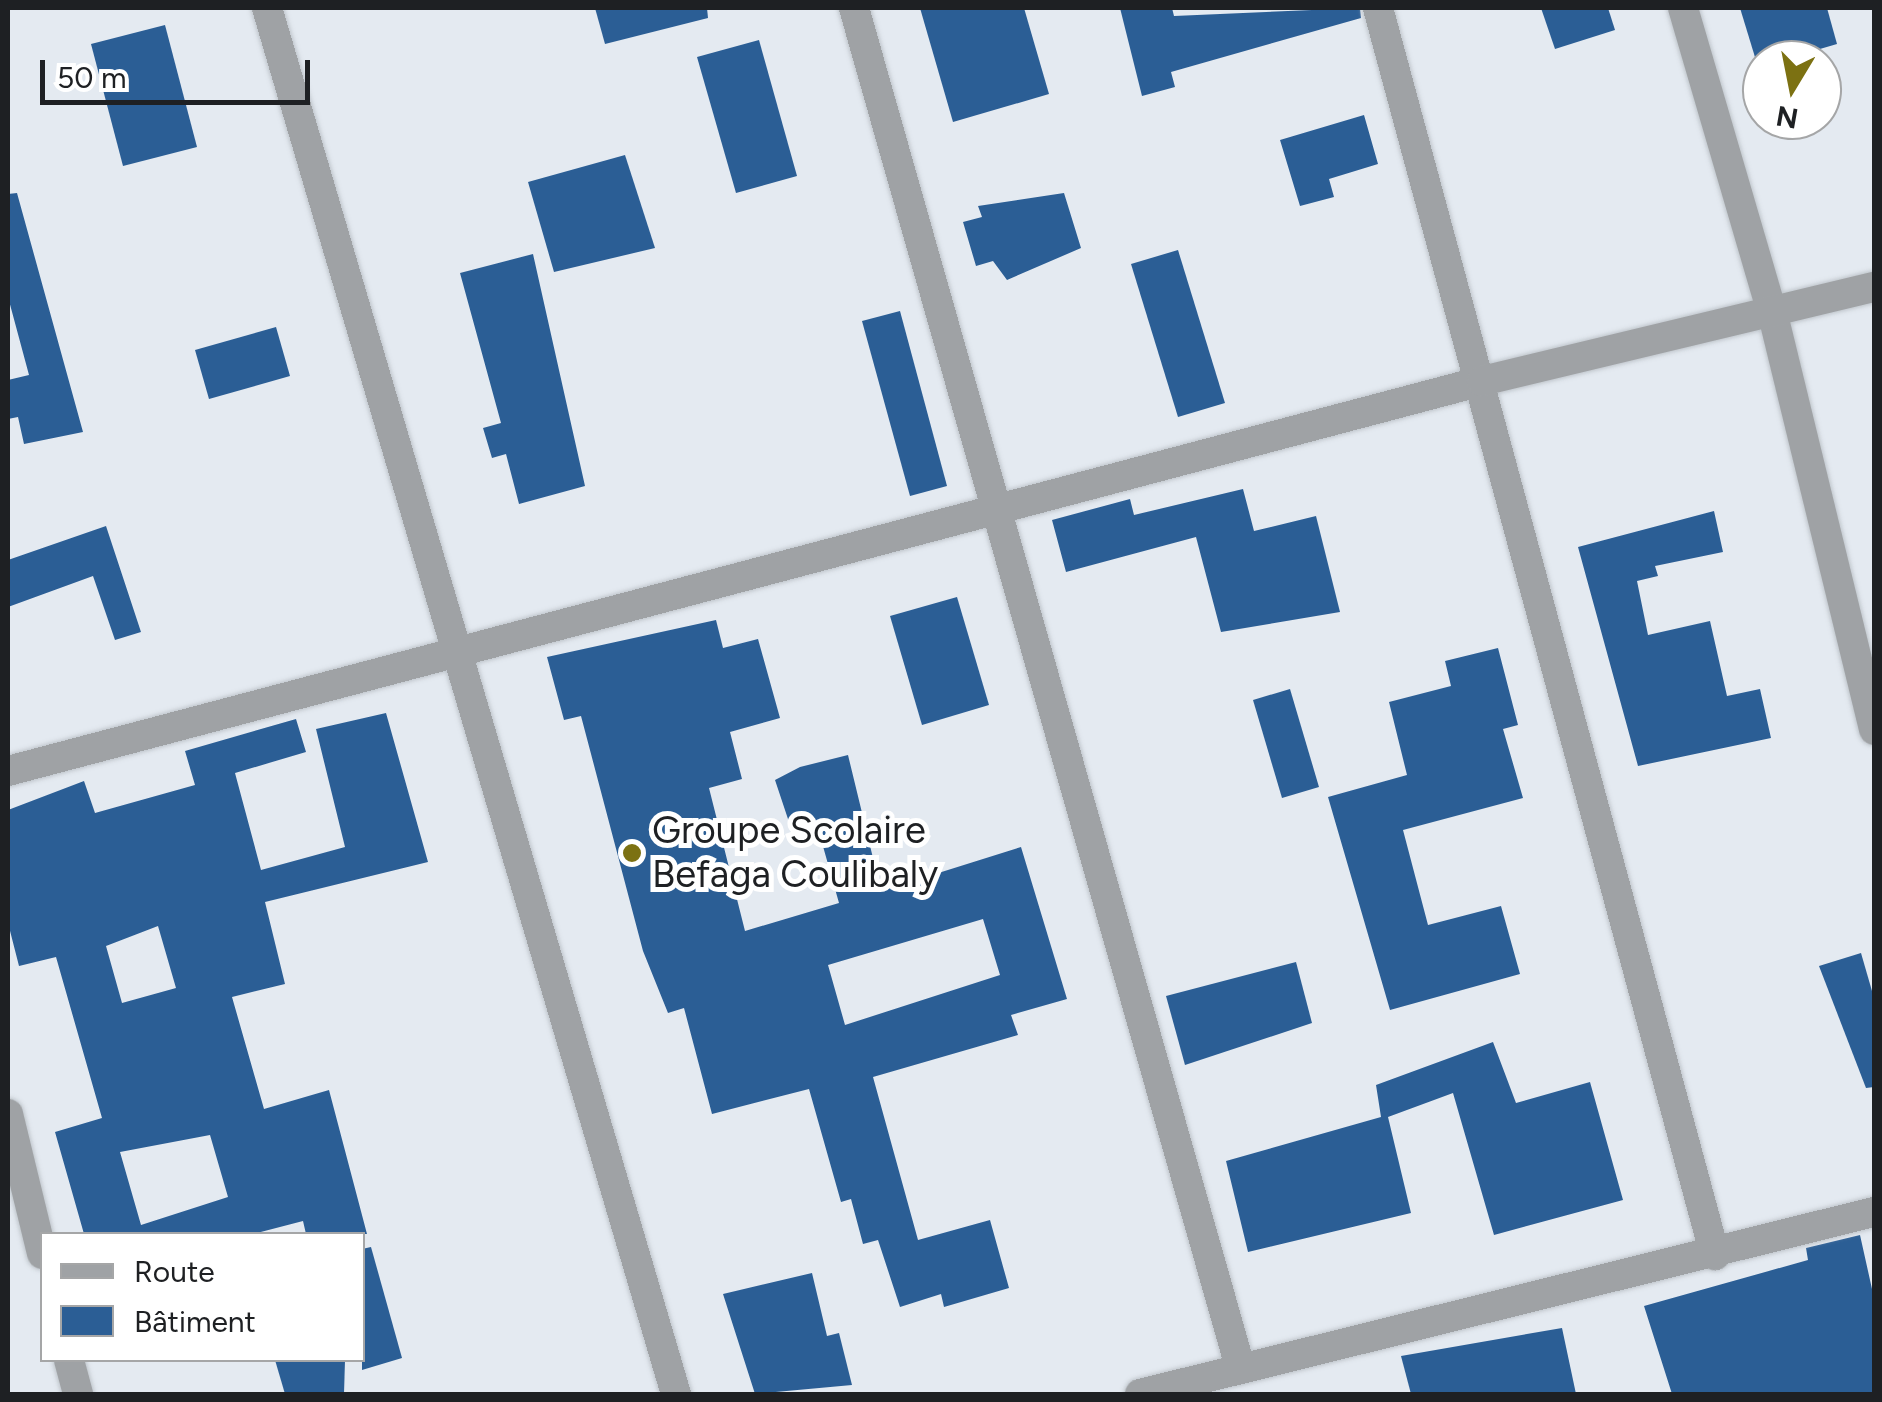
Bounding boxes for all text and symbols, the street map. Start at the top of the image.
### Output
scale bar [45,40,315,102]
north arrow [1742,40,1842,140]
text: 50 m [57,59,126,96]
text: N [1774,99,1801,136]
place label: Groupe Scolaire Befaga Coulibaly [652,808,938,898]
marker: Groupe Scolaire Befaga Coulibaly [621,842,643,864]
legend [40,1232,365,1362]
text: Route [134,1253,215,1290]
text: Bâtiment [134,1303,256,1340]

